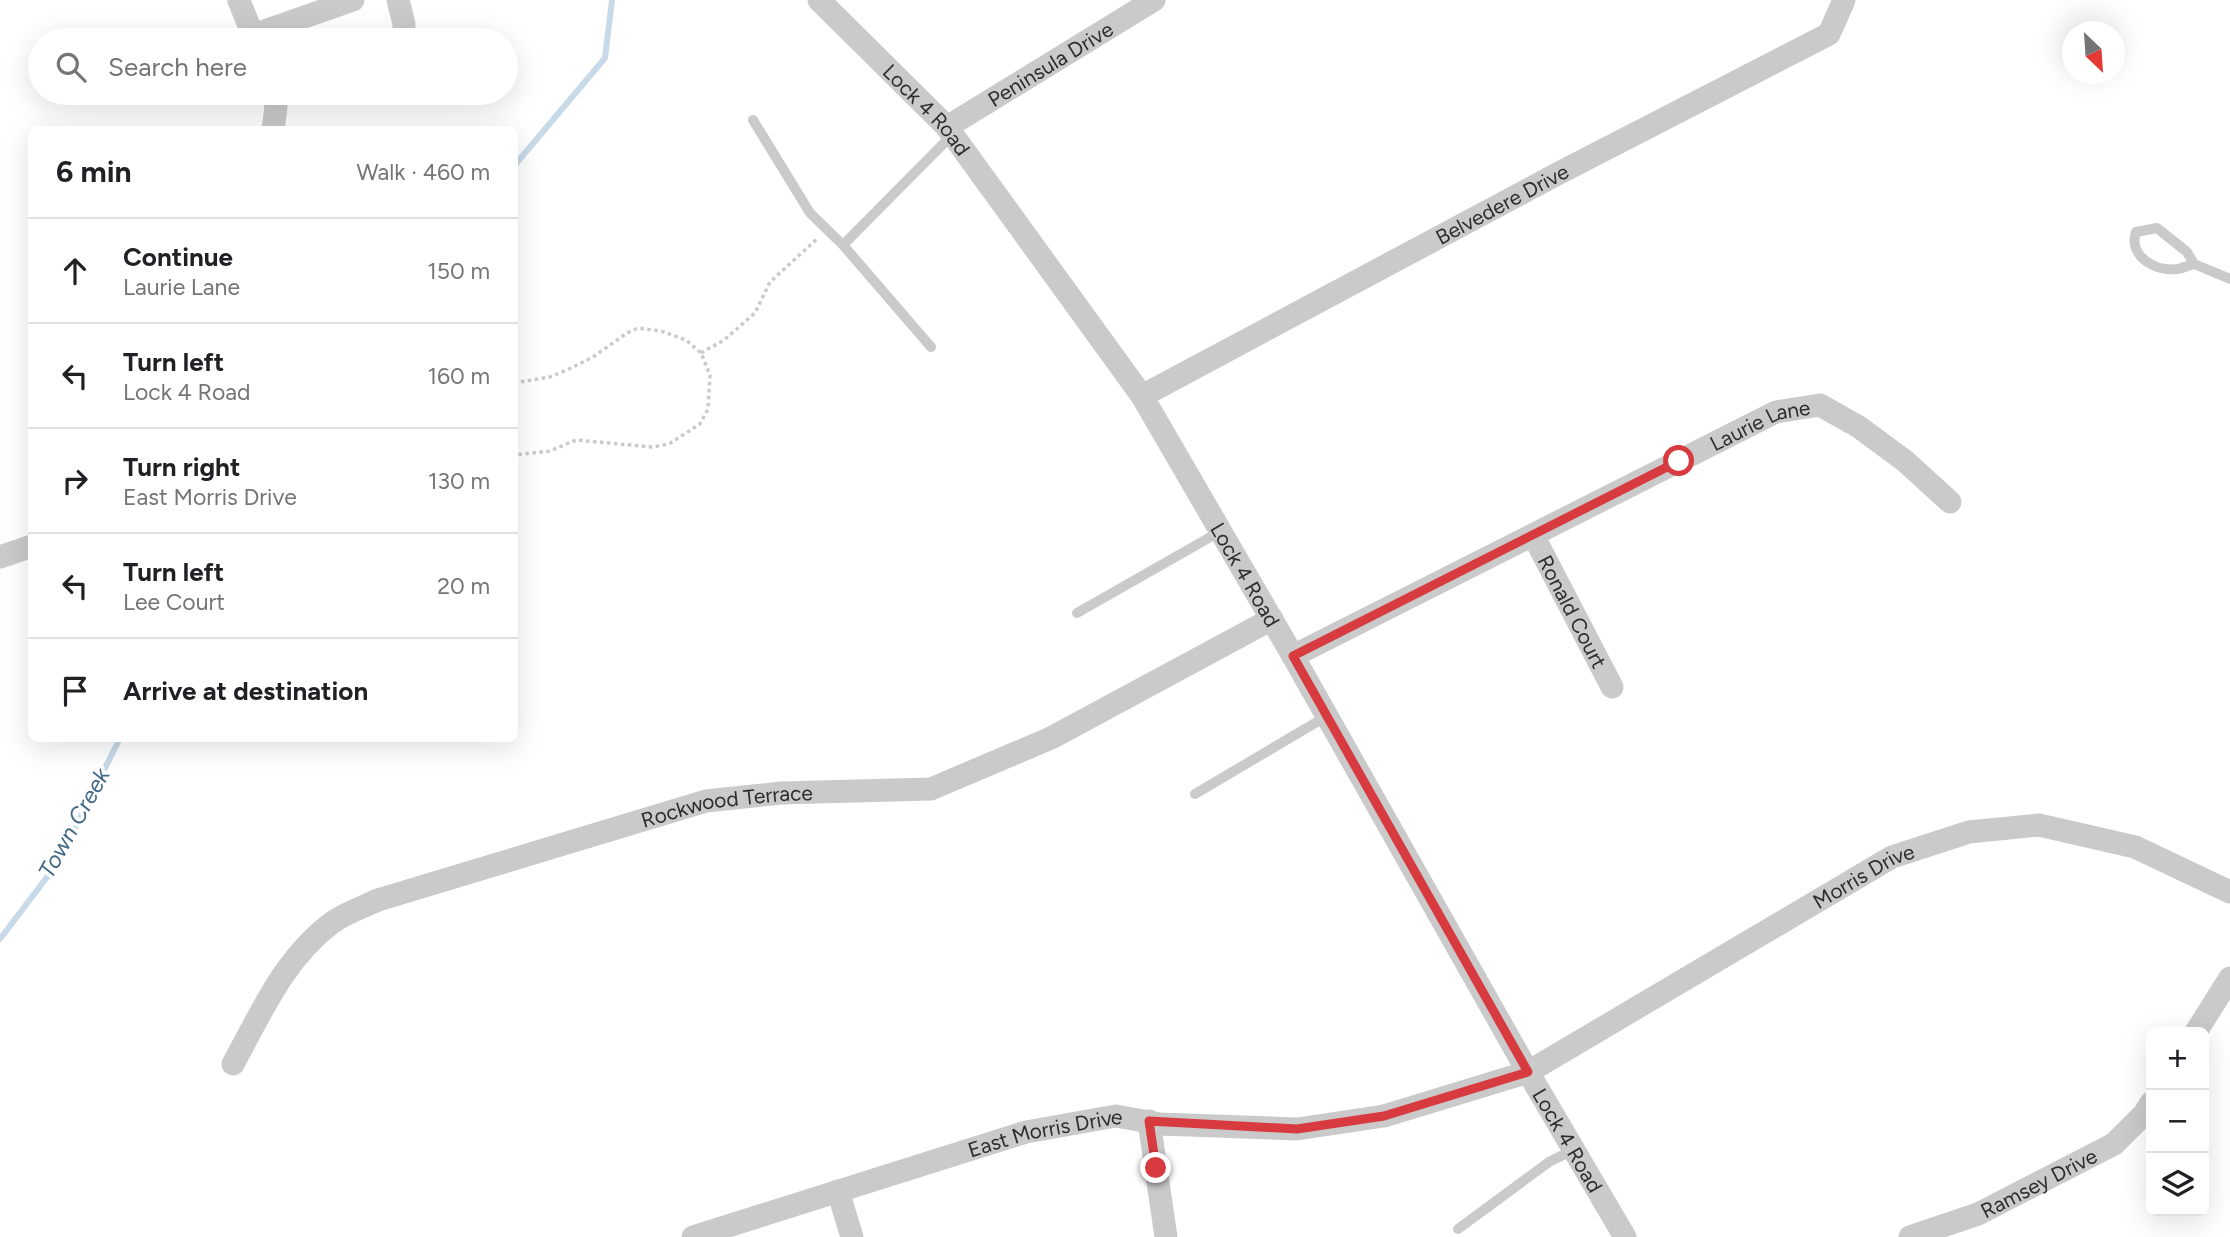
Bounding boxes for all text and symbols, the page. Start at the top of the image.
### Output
street label: Peninsula Drive [983,16,1117,112]
north arrow [2062,21,2125,84]
search box [28,28,518,105]
icon: search [52,48,90,86]
text: Search here [108,51,247,83]
street label: Lock 4 Road [878,59,976,160]
text: 6 min [56,153,132,190]
text: Walk · 460 m [356,158,490,186]
street label: Belvedere Drive [1431,158,1573,249]
text: Continue [123,241,233,273]
icon: ahead [56,252,94,290]
text: 150 m [427,257,490,285]
text: Laurie Lane [123,273,240,301]
text: Turn left [123,346,224,378]
icon: left [56,357,94,395]
text: 160 m [427,362,490,390]
text: Lock 4 Road [123,378,251,406]
street label: Laurie Lane [1706,394,1812,456]
route start [1663,445,1694,476]
text: Turn right [123,451,240,483]
icon: right [56,462,94,500]
text: 130 m [428,467,490,495]
text: East Morris Drive [123,483,297,511]
street label: Lock 4 Road [1206,518,1286,631]
street label: Ronald Court [1533,551,1612,672]
text: Turn left [123,556,224,588]
icon: left [56,567,94,605]
text: 20 m [437,572,490,600]
text: Lee Court [123,588,225,616]
icon: arrive [56,672,94,710]
text: Arrive at destination [123,675,368,707]
water label: Town Creek [32,762,116,883]
street label: Rockwood Terrace [638,780,813,832]
street label: Morris Drive [1808,838,1917,914]
map controls [2146,1027,2209,1216]
button: + [2146,1027,2209,1090]
street label: Lock 4 Road [1528,1084,1608,1197]
button: − [2146,1090,2209,1153]
street label: East Morris Drive [965,1103,1125,1162]
street label: Ramsey Drive [1976,1142,2101,1223]
route end [1140,1152,1171,1183]
button: layers [2146,1153,2209,1216]

